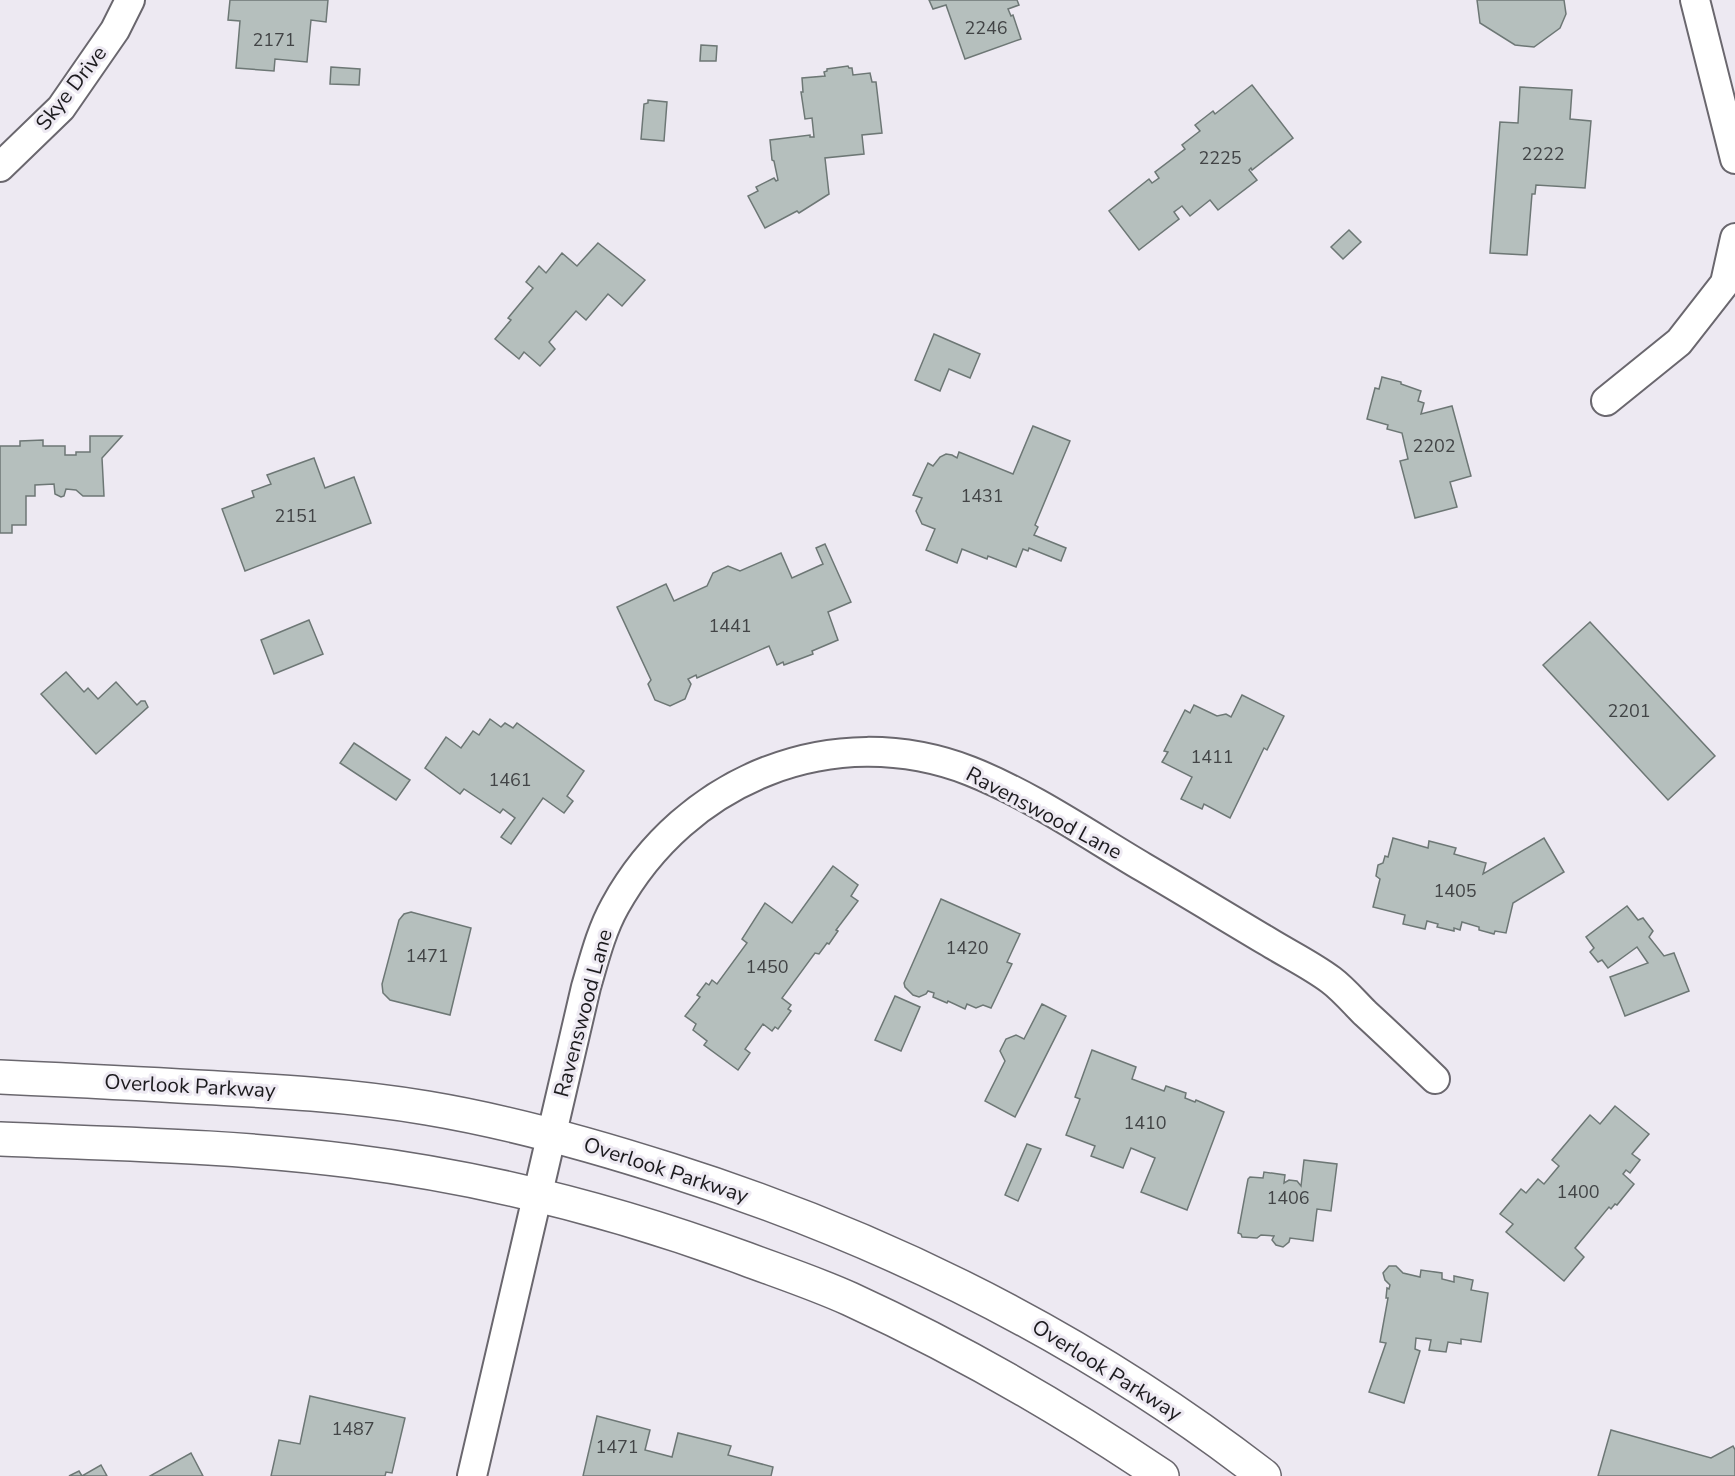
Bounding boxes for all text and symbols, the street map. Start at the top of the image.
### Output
house number: 2246 [964,16,1008,40]
house number: 2171 [252,28,296,52]
street label: Skye Drive [29,40,113,136]
house number: 2222 [1521,142,1565,166]
house number: 2225 [1198,146,1242,170]
house number: 2202 [1412,434,1456,458]
house number: 1431 [960,484,1004,508]
house number: 2151 [274,504,318,528]
house number: 1441 [708,614,752,638]
house number: 2201 [1607,699,1651,723]
house number: 1411 [1190,745,1234,769]
street label: Ravenswood Lane [961,760,1127,866]
house number: 1461 [488,768,532,792]
house number: 1405 [1433,879,1477,903]
street label: Ravenswood Lane [547,926,619,1100]
house number: 1420 [945,936,989,960]
house number: 1471 [405,944,449,968]
house number: 1450 [745,955,789,979]
street label: Overlook Parkway [104,1068,277,1104]
house number: 1410 [1123,1111,1167,1135]
street label: Overlook Parkway [580,1130,752,1210]
house number: 1400 [1556,1180,1600,1204]
house number: 1406 [1266,1186,1310,1210]
street label: Overlook Parkway [1027,1313,1187,1427]
house number: 1487 [331,1417,375,1441]
house number: 1471 [595,1435,639,1459]

